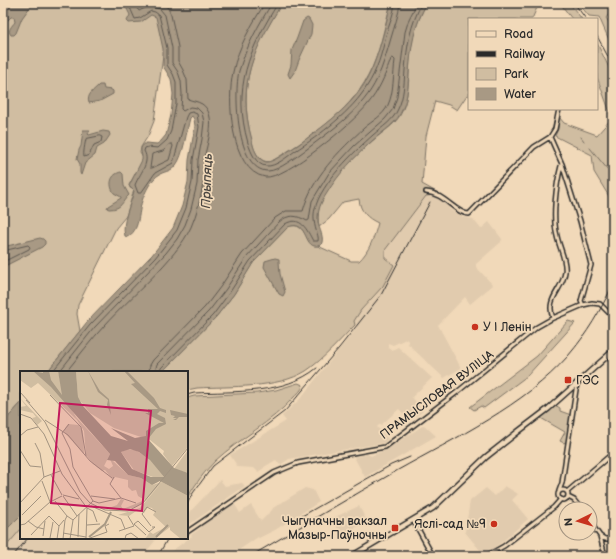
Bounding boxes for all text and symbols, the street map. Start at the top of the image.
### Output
legend [468,18,598,110]
text: Road [504,27,533,42]
text: Railway [504,47,546,62]
text: Park [504,67,528,82]
text: Water [504,87,536,102]
water label: Прыпяць [198,153,216,209]
place label: У І Ленін [483,320,532,335]
marker: У І Ленін [470,322,480,332]
street label: ПРАМЫСЛОВАЯ ВУЛІЦА [377,347,497,443]
inset map [20,371,188,539]
place label: ГЭС [576,373,599,388]
marker: ГЭС [563,375,573,385]
north arrow [558,501,598,541]
place label: Чыгуначны вакзал Мазыр-Паўночны [282,514,387,543]
place label: Яслі-сад №9 [414,517,486,532]
text: N [562,517,575,527]
marker: Яслі-сад №9 [489,519,499,529]
marker: Чыгуначны вакзал Мазыр-Паўночны [390,523,400,533]

